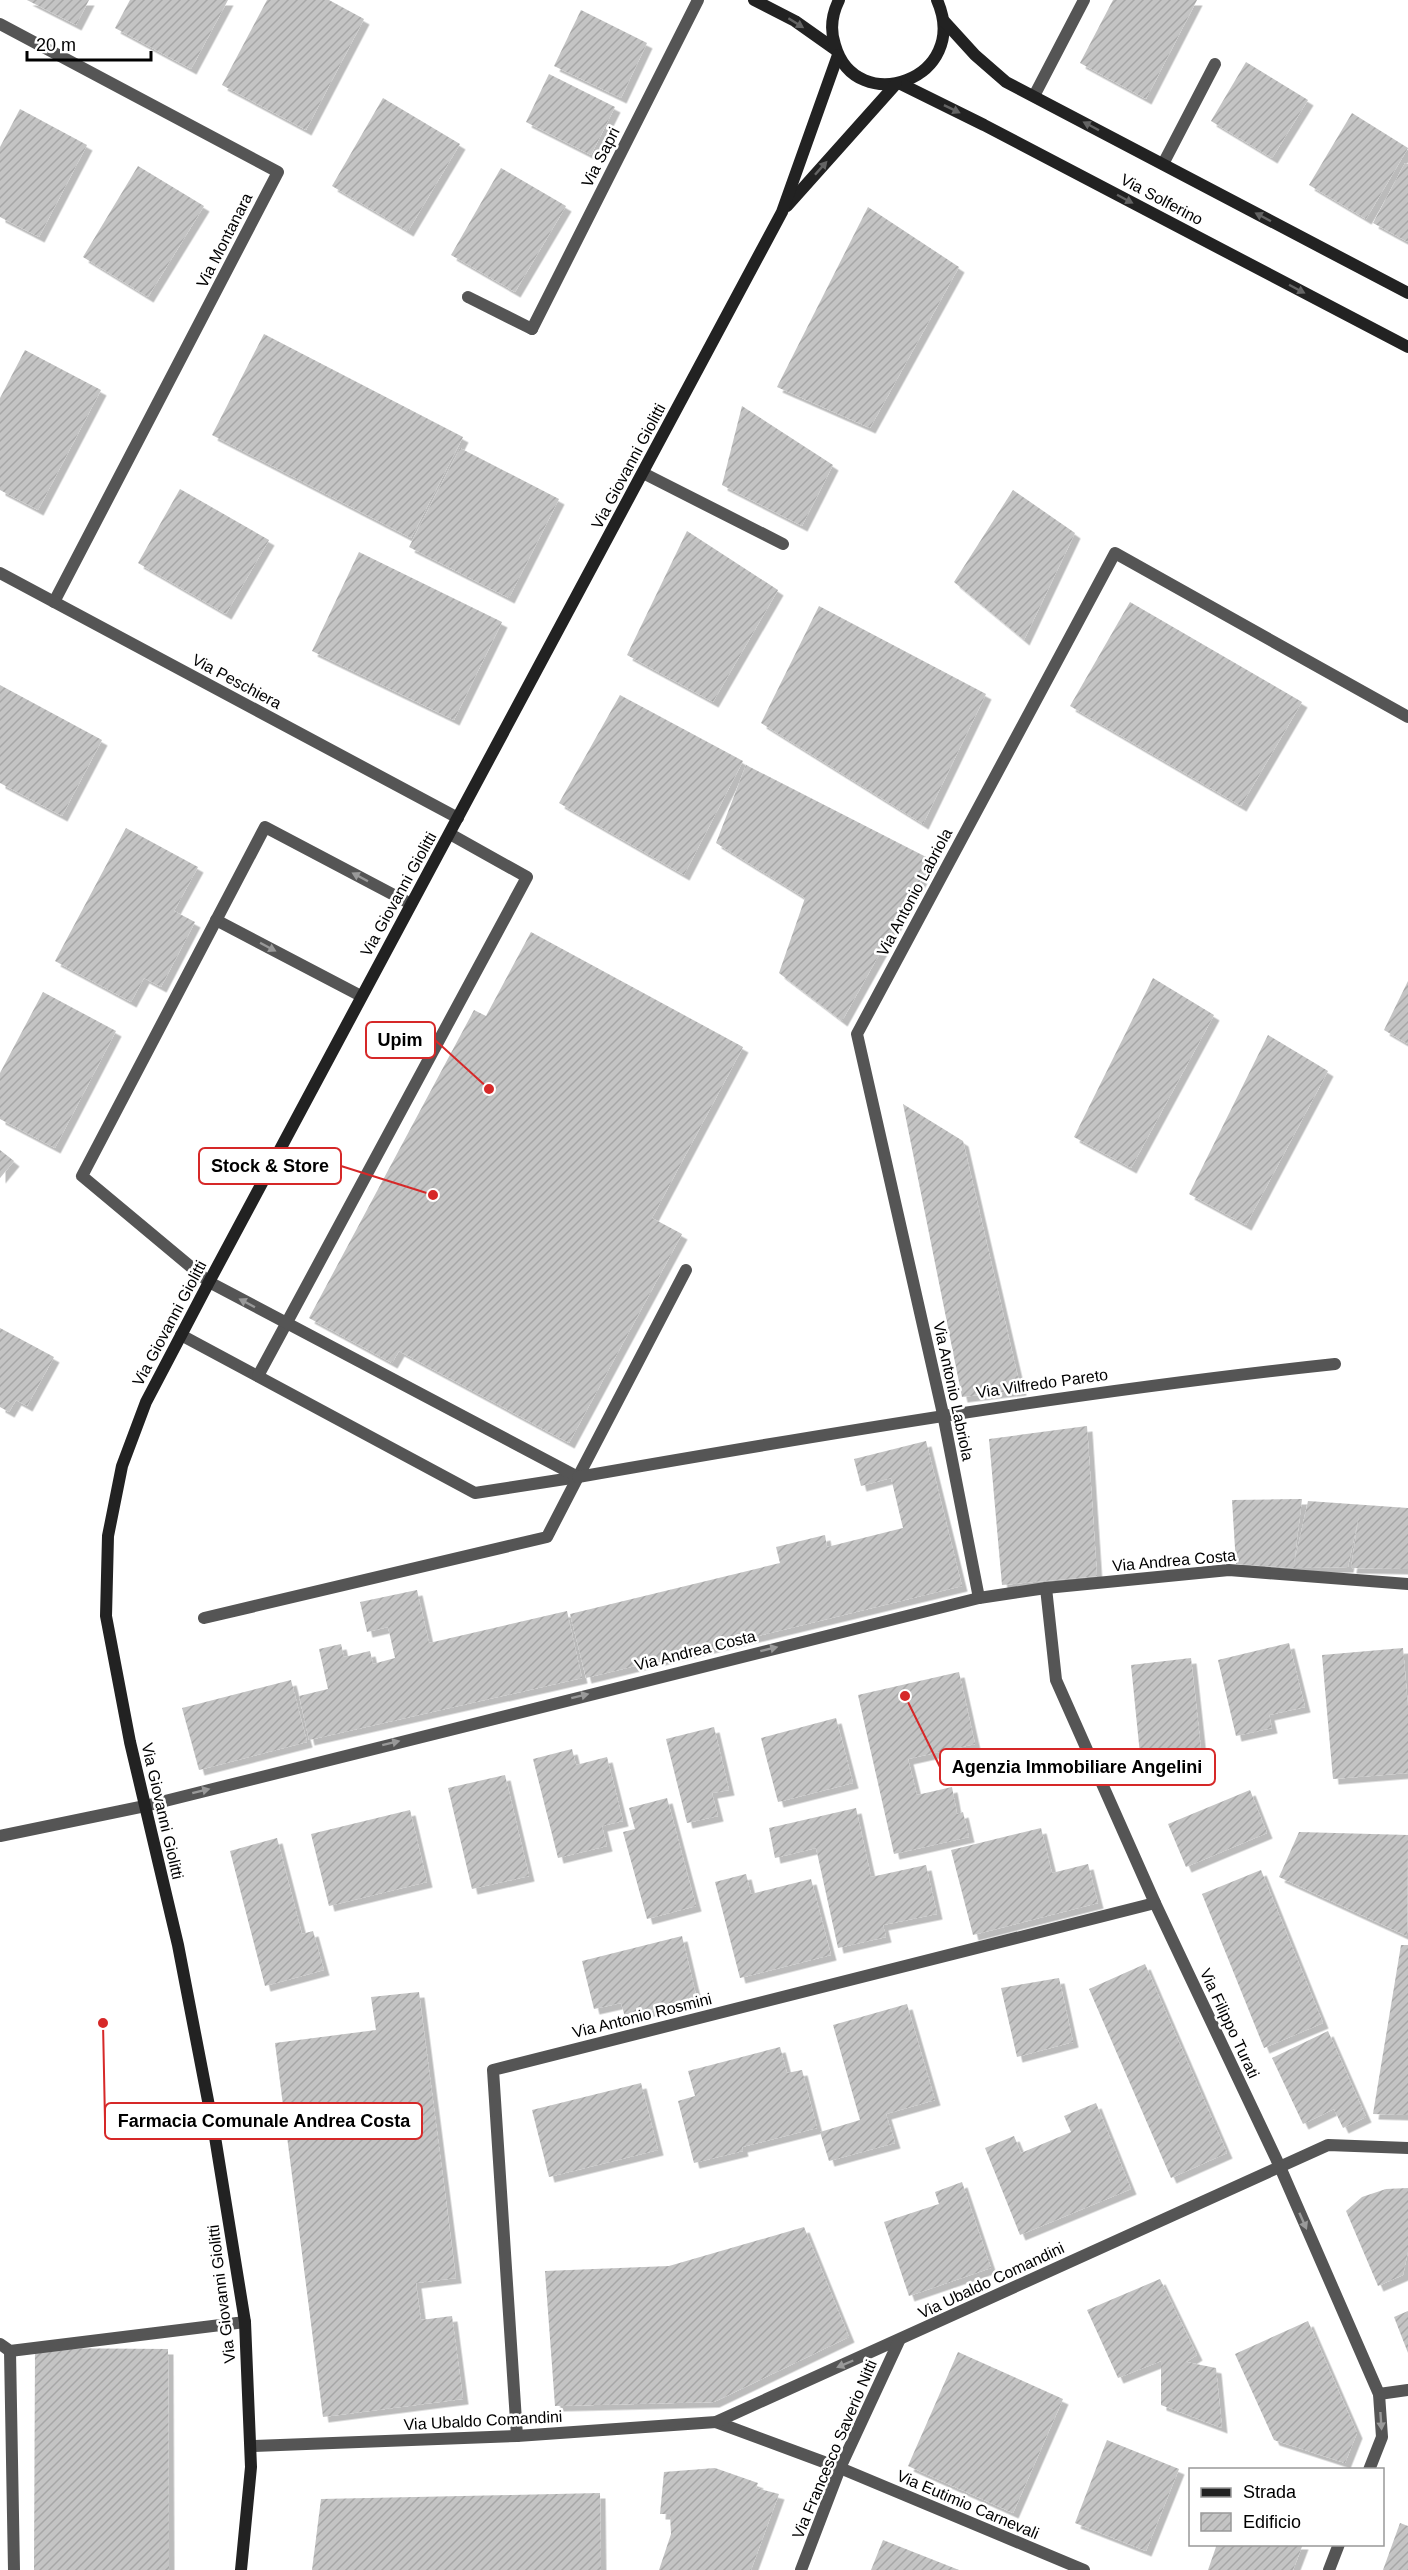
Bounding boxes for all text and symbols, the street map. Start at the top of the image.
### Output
one-way arrow [788,17,805,28]
scale bar [27,24,152,62]
text: 20 m [36,35,76,55]
one-way arrow [943,104,960,113]
one-way arrow [1082,121,1099,131]
street label: Via Sapri [578,125,623,190]
one-way arrow [814,161,827,176]
street label: Via Solferino [1118,171,1206,228]
street label: Via Montanara [193,190,256,290]
one-way arrow [1116,194,1133,203]
one-way arrow [1255,212,1272,222]
one-way arrow [1289,284,1306,294]
street label: Via Giovanni Giolitti [588,401,669,532]
street label: Via Peschiera [189,651,284,712]
street label: Via Antonio Labriola [874,825,955,959]
street label: Via Giovanni Giolitti [357,829,440,959]
one-way arrow [351,872,368,882]
one-way arrow [260,942,277,952]
callout: Upim [366,1022,435,1058]
text: Upim [378,1030,423,1050]
callout: Stock & Store [199,1148,341,1184]
text: Stock & Store [211,1156,329,1176]
street label: Via Giovanni Giolitti [129,1258,210,1389]
one-way arrow [239,1298,256,1308]
street label: Via Antonio Labriola [930,1320,977,1462]
street label: Via Vilfredo Pareto [975,1366,1109,1401]
street label: Via Andrea Costa [1111,1547,1237,1574]
street label: Via Andrea Costa [633,1627,758,1674]
one-way arrow [760,1643,778,1653]
one-way arrow [571,1691,589,1701]
one-way arrow [381,1738,400,1748]
street label: Via Giovanni Giolitti [139,1741,186,1881]
callout: Agenzia Immobiliare Angelini [940,1749,1215,1785]
text: Agenzia Immobiliare Angelini [952,1757,1202,1777]
one-way arrow [193,1786,211,1795]
street label: Via Filippo Turati [1197,1966,1262,2081]
street label: Via Antonio Rosmini [571,1990,714,2041]
callout: Farmacia Comunale Andrea Costa [105,2103,422,2139]
text: Farmacia Comunale Andrea Costa [118,2111,411,2131]
one-way arrow [1298,2212,1308,2230]
street label: Via Giovanni Giolitti [205,2224,238,2364]
street label: Via Ubaldo Comandini [916,2239,1067,2322]
street label: Via Francesco Saverio Nitti [789,2357,880,2541]
one-way arrow [836,2360,854,2369]
street label: Via Ubaldo Comandini [403,2408,563,2433]
one-way arrow [1376,2411,1386,2430]
street label: Via Eutimio Carnevali [894,2467,1041,2542]
legend [1189,2468,1384,2546]
text: Strada [1243,2482,1297,2502]
text: Edificio [1243,2512,1301,2532]

